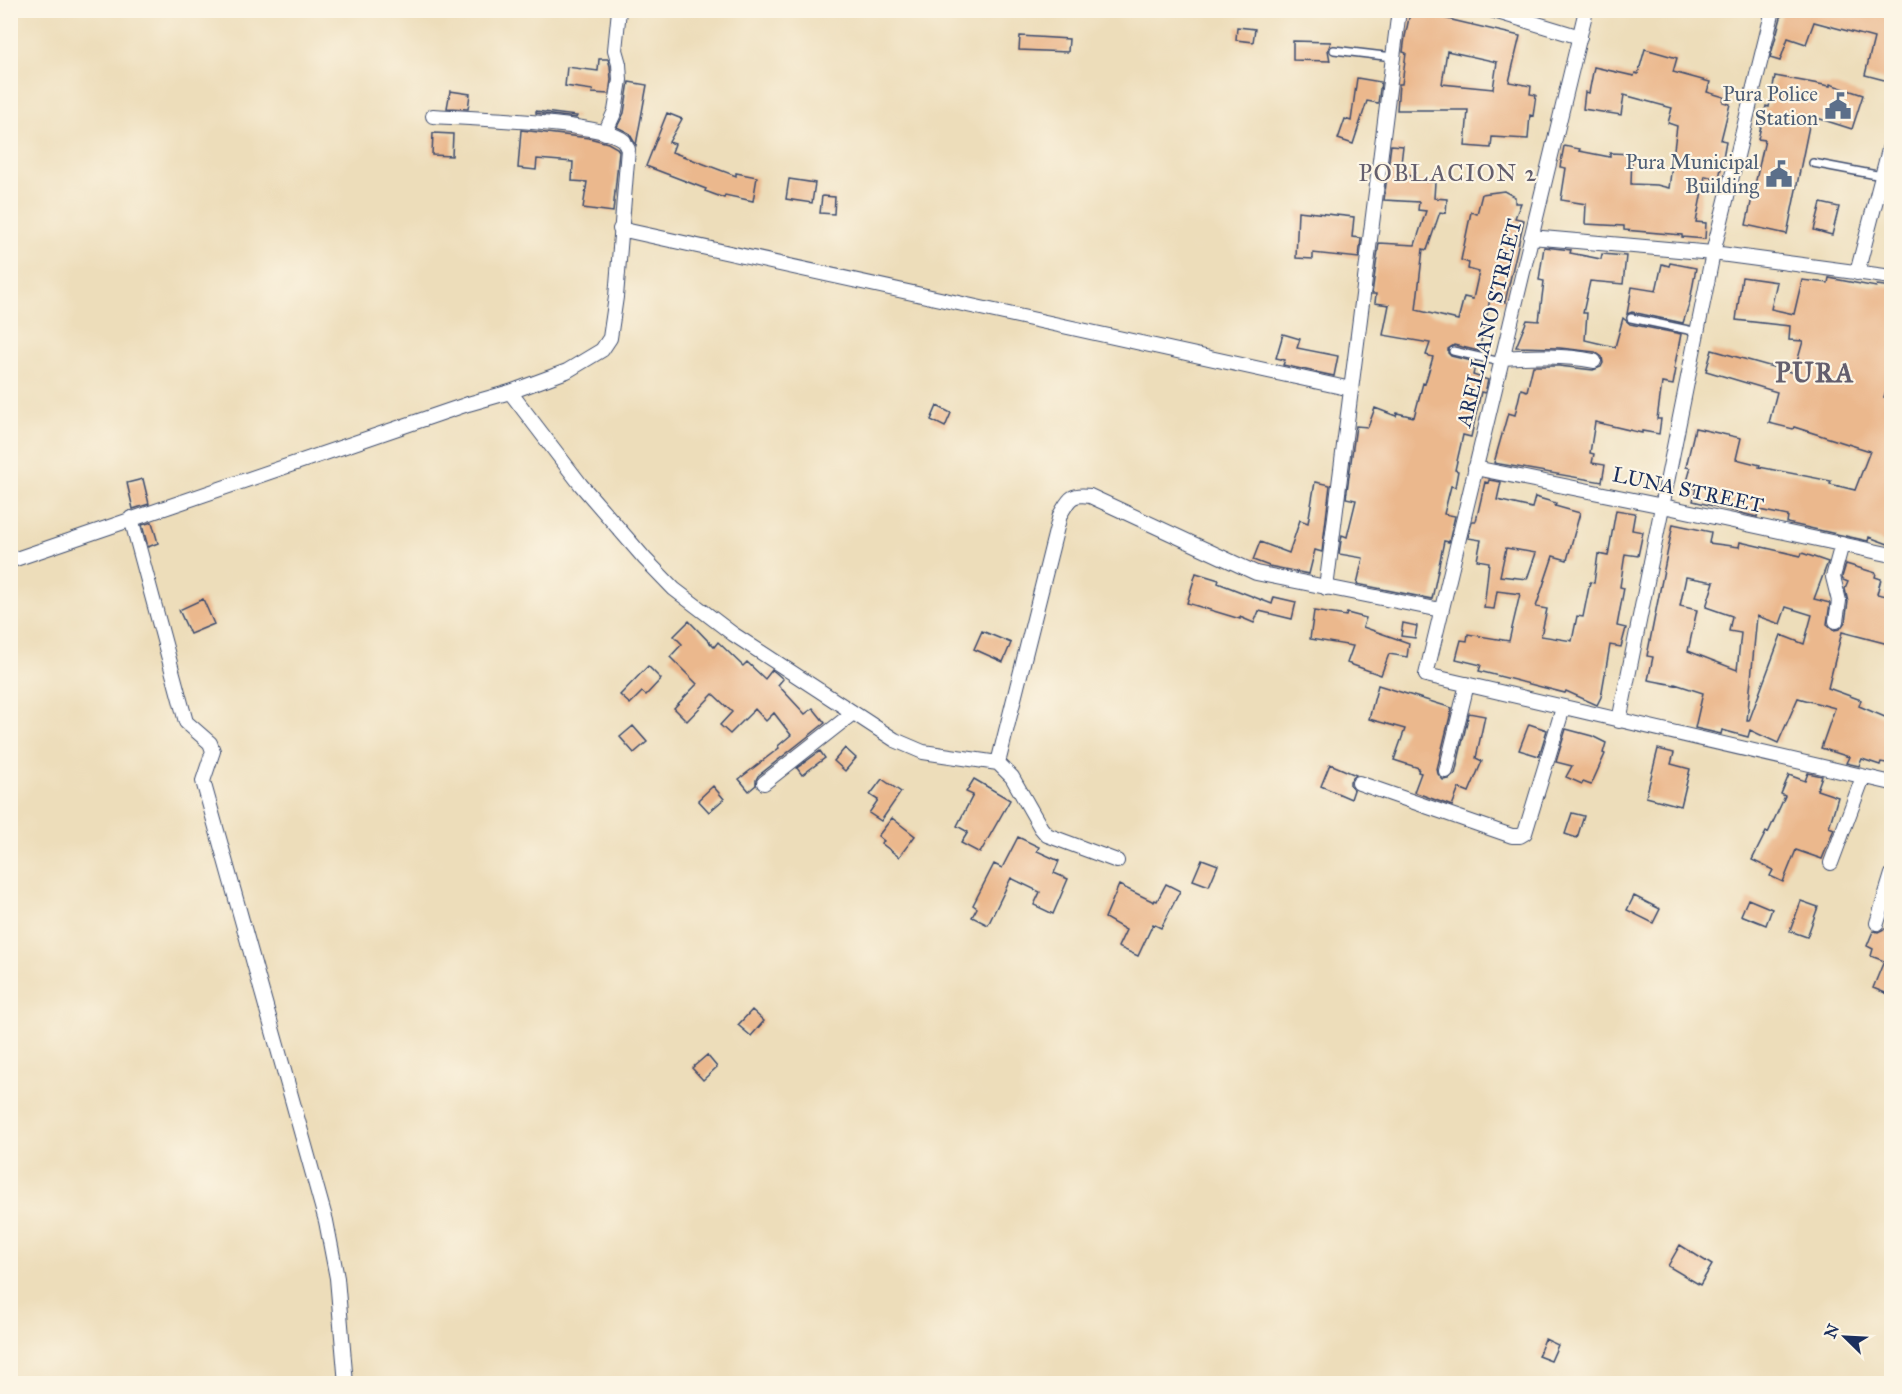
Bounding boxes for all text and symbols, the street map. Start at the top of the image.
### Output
place label: Pura Police Station [1722,81,1818,131]
public building icon: Pura Police Station [1823,91,1853,121]
place label: Pura Municipal Building [1625,149,1759,199]
district label: POBLACION 2 [1358,158,1538,188]
public building icon: Pura Municipal Building [1764,159,1794,189]
street label: ARELLANO STREET [1450,216,1527,431]
district label: PURA [1775,356,1855,389]
street label: LUNA STREET [1610,461,1766,519]
north arrow [1815,1307,1875,1367]
text: N [1820,1321,1843,1341]

